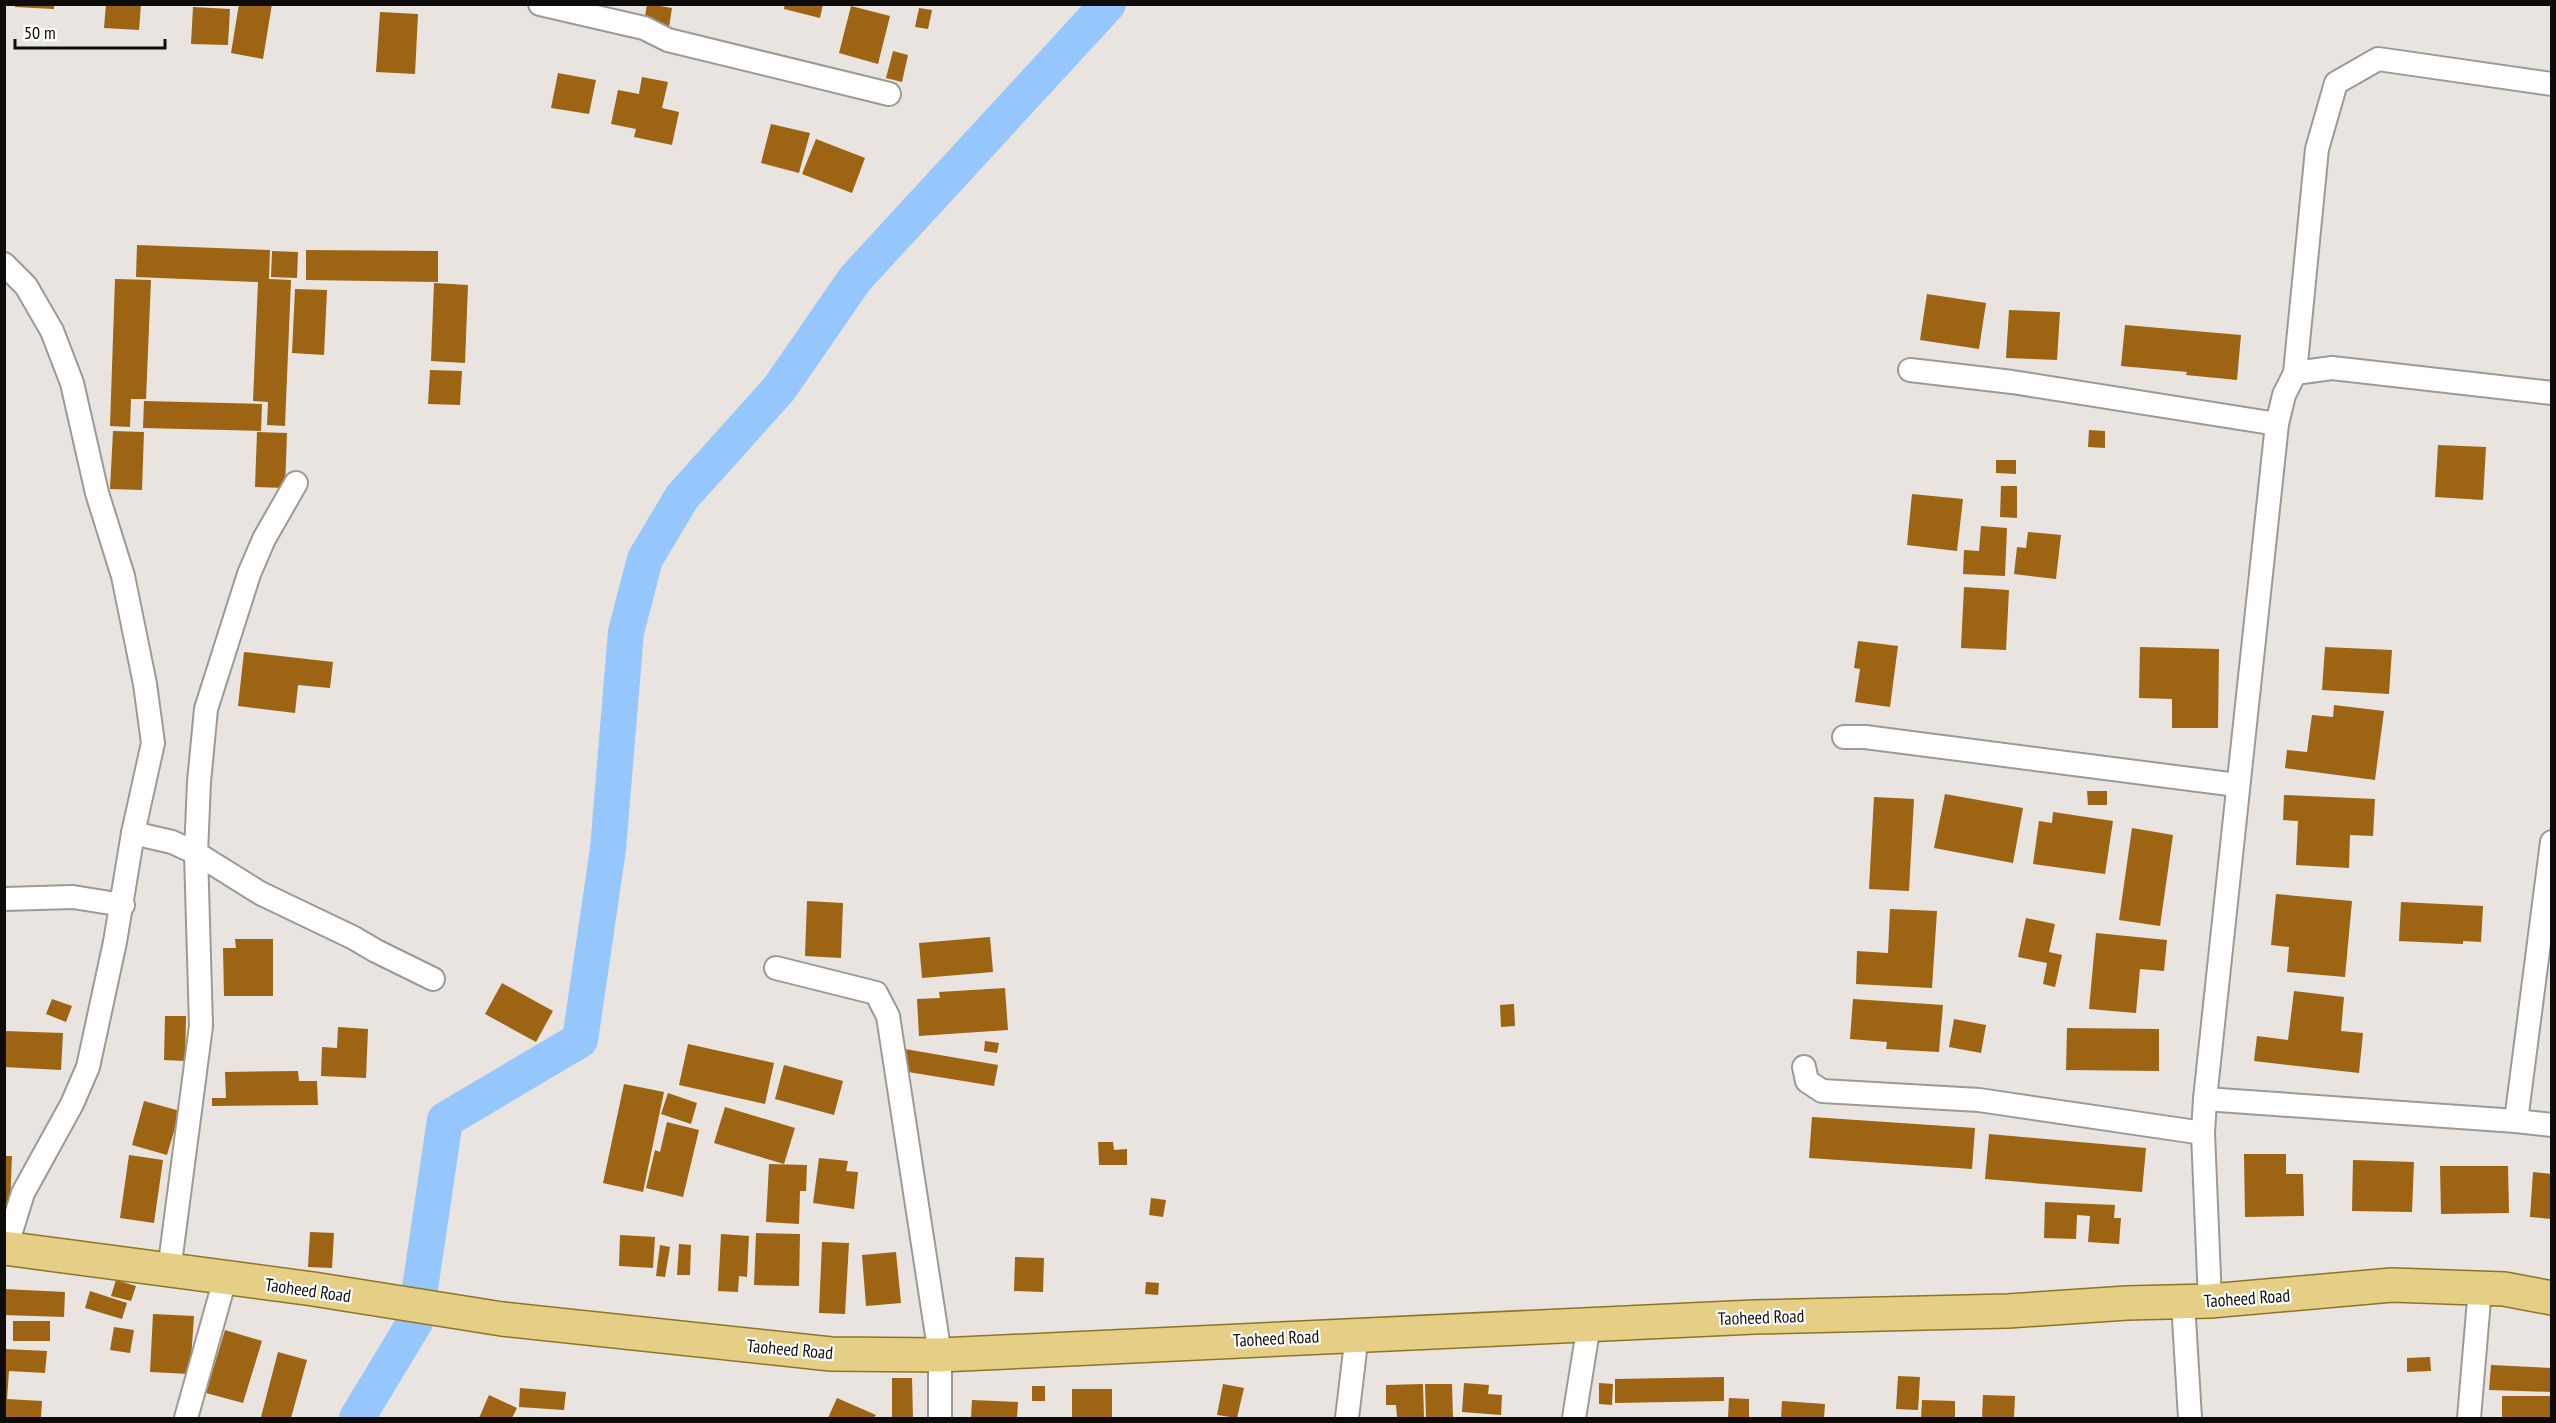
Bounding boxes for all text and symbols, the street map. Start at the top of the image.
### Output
scale bar [15,12,165,50]
text: 50 m [24,21,56,44]
street label: Taoheed Road [264,1273,352,1307]
street label: Taoheed Road [2203,1284,2291,1312]
street label: Taoheed Road [1717,1304,1805,1330]
street label: Taoheed Road [1232,1324,1320,1352]
street label: Taoheed Road [746,1334,834,1364]

